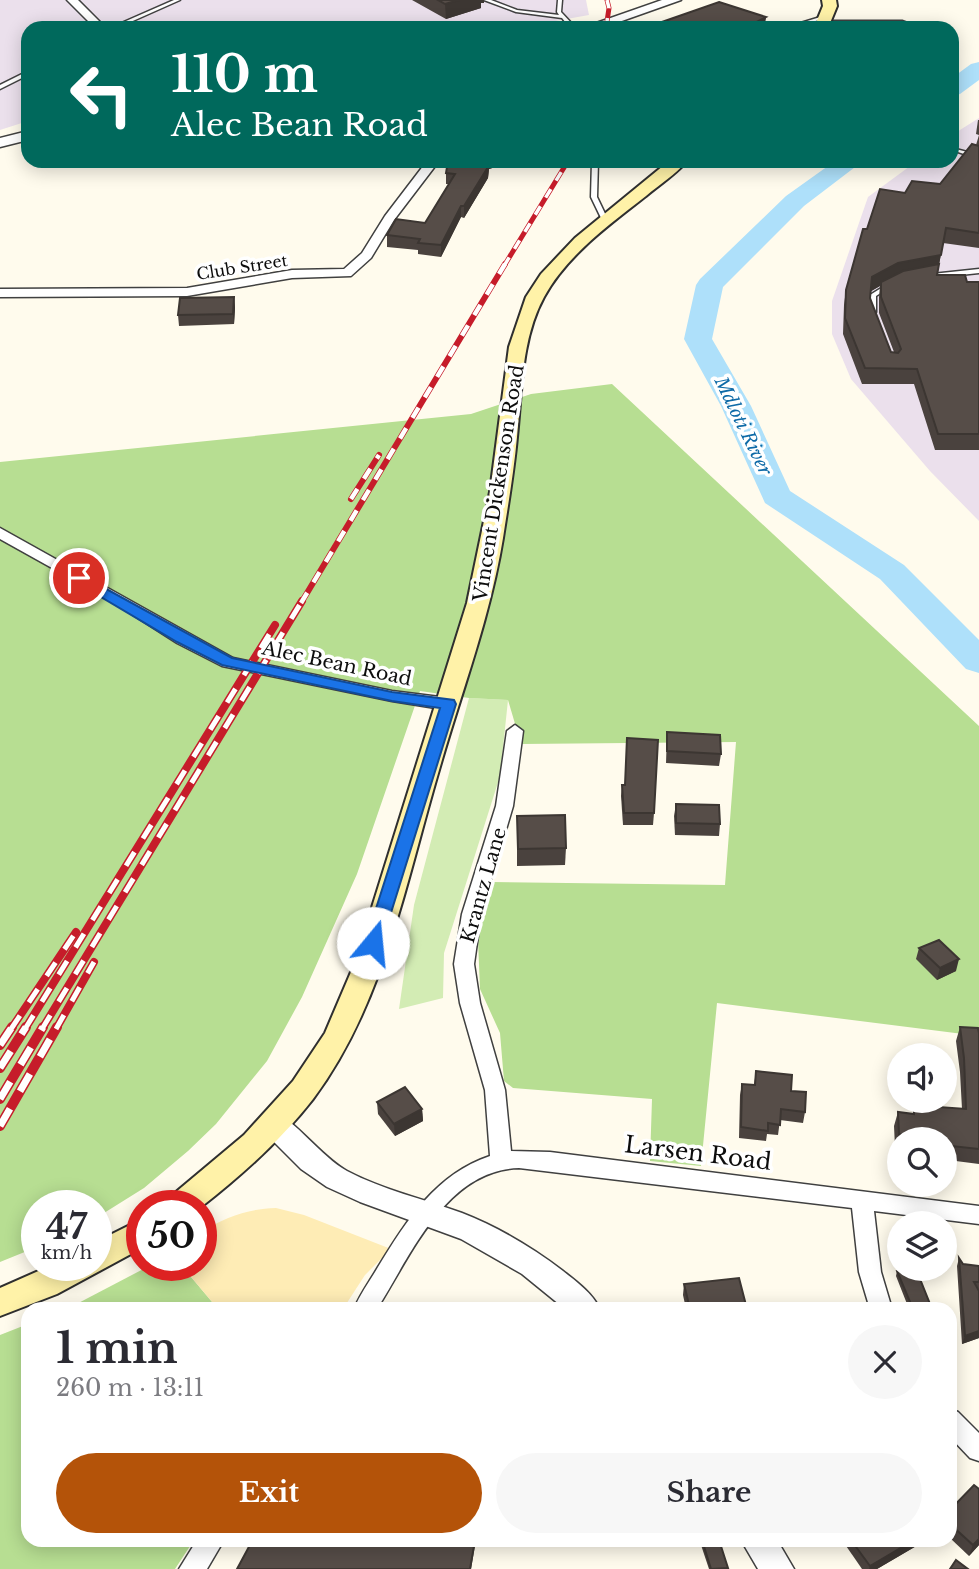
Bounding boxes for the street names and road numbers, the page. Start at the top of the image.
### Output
street label: Club Street [195,250,289,284]
street label: Vincent Dickenson Road [468,363,529,604]
street label: Alec Bean Road [259,636,414,691]
street label: Krantz Lane [456,825,511,946]
street label: Larsen Road [623,1130,773,1176]

